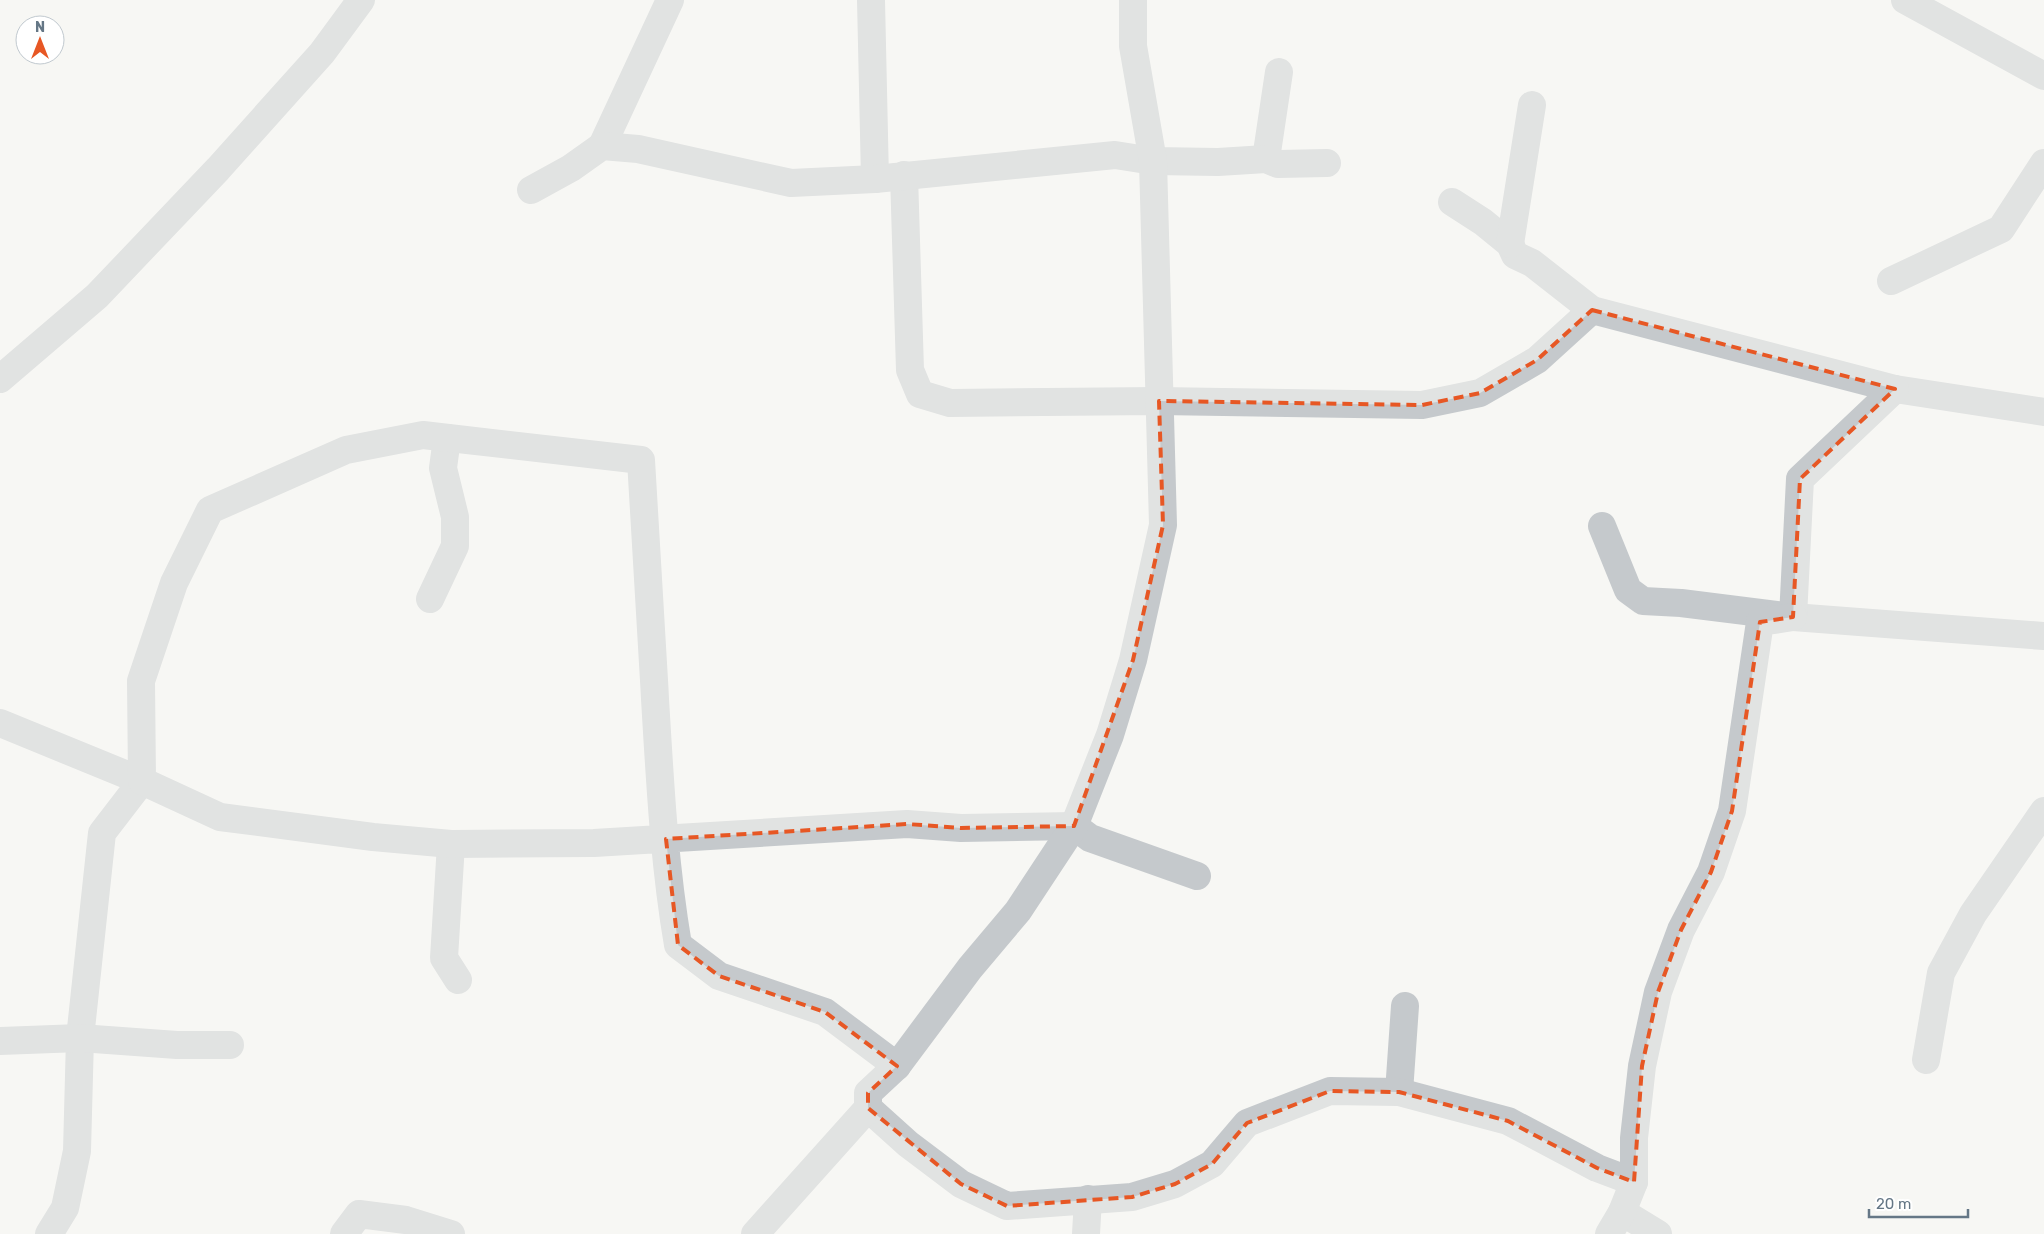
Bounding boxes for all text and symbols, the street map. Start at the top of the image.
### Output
north arrow [15,15,65,65]
text: N [35,19,45,36]
scale bar [1869,1186,1968,1218]
text: 20 m [1876,1195,1911,1213]

